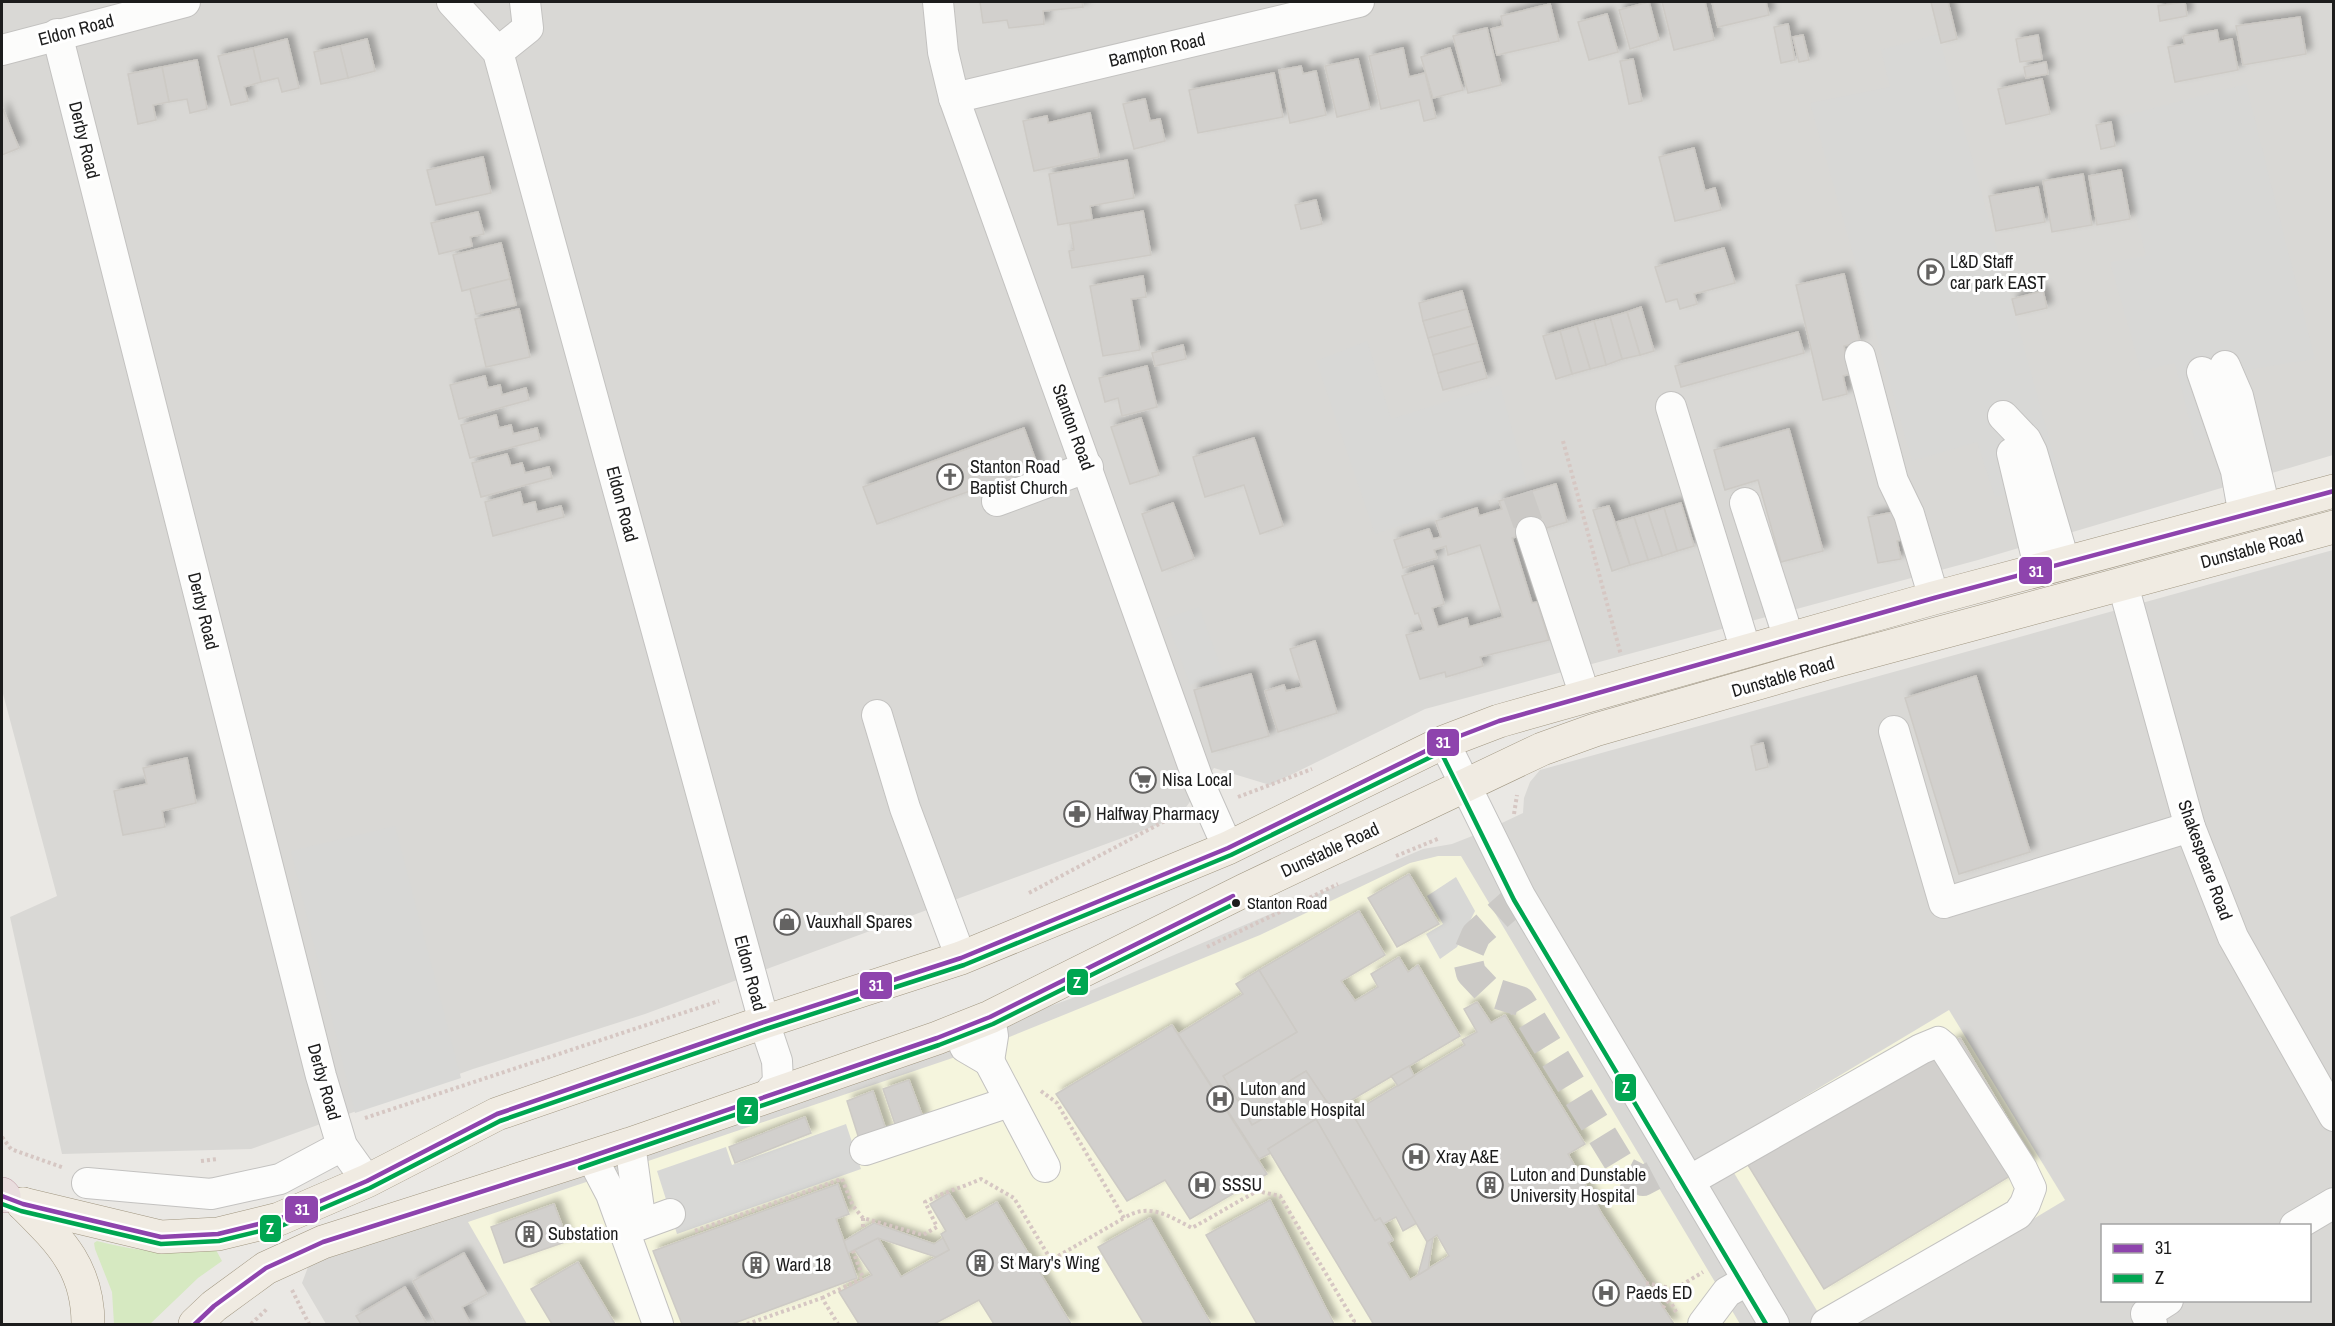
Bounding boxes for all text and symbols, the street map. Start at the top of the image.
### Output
street label: Eldon Road [35,7,116,52]
street label: Bampton Road [1106,26,1208,73]
street label: Derby Road [63,99,106,181]
place label: L&D Staff car park EAST [1950,249,2046,295]
parking icon: L&D Staff car park EAST [1916,257,1946,287]
street label: Stanton Road [1046,380,1101,474]
place label: Stanton Road Baptist Church [970,454,1068,500]
church icon: Stanton Road Baptist Church [935,462,965,492]
street label: Eldon Road [600,463,645,544]
street label: Dunstable Road [2198,523,2306,574]
line badge: 31 [2018,556,2053,585]
text: 31 [2029,560,2044,582]
street label: Derby Road [182,570,225,652]
street label: Dunstable Road [1729,650,1837,703]
line badge: 31 [1426,728,1460,757]
text: 31 [1436,731,1451,753]
supermarket icon: Nisa Local [1128,765,1158,795]
place label: Nisa Local [1162,767,1232,792]
street label: Shakespeare Road [2172,796,2239,923]
pharmacy icon: Halfway Pharmacy [1062,799,1092,829]
place label: Halfway Pharmacy [1096,801,1220,826]
street label: Dunstable Road [1277,816,1383,883]
place label: Stanton Road [1247,892,1327,914]
marker: Stanton Road [1230,897,1242,909]
shop icon: Vauxhall Spares [772,907,802,937]
place label: Vauxhall Spares [806,909,912,934]
street label: Eldon Road [728,932,773,1013]
line badge: Z [1066,968,1089,996]
line badge: 31 [859,971,893,1000]
text: Z [1073,971,1081,993]
text: 31 [869,974,884,996]
street label: Derby Road [302,1041,347,1123]
line badge: Z [1614,1073,1637,1102]
place label: Luton and Dunstable Hospital [1240,1076,1365,1122]
text: Z [1622,1076,1630,1098]
hospital icon: Luton and Dunstable Hospital [1205,1084,1235,1114]
line badge: Z [736,1096,759,1125]
text: Z [744,1099,752,1121]
hospital icon: Xray A&E [1401,1142,1431,1172]
place label: Xray A&E [1436,1144,1499,1169]
place label: Luton and Dunstable University Hospital [1510,1162,1646,1208]
hospital icon: SSSU [1187,1170,1217,1200]
building icon: Luton and Dunstable University Hospital [1475,1170,1505,1200]
place label: SSSU [1222,1172,1262,1197]
line badge: 31 [284,1195,319,1224]
text: 31 [295,1198,310,1220]
line badge: Z [259,1214,282,1243]
text: Z [266,1217,274,1239]
building icon: Substation [514,1219,544,1249]
place label: Substation [548,1221,619,1246]
legend [2101,1224,2311,1302]
text: 31 [2155,1235,2172,1260]
building icon: St Mary's Wing [965,1248,995,1278]
building icon: Ward 18 [741,1250,771,1280]
place label: St Mary's Wing [1000,1250,1100,1275]
place label: Ward 18 [776,1252,831,1277]
text: Z [2155,1265,2164,1290]
hospital icon: Paeds ED [1591,1278,1621,1308]
place label: Paeds ED [1626,1280,1692,1305]

